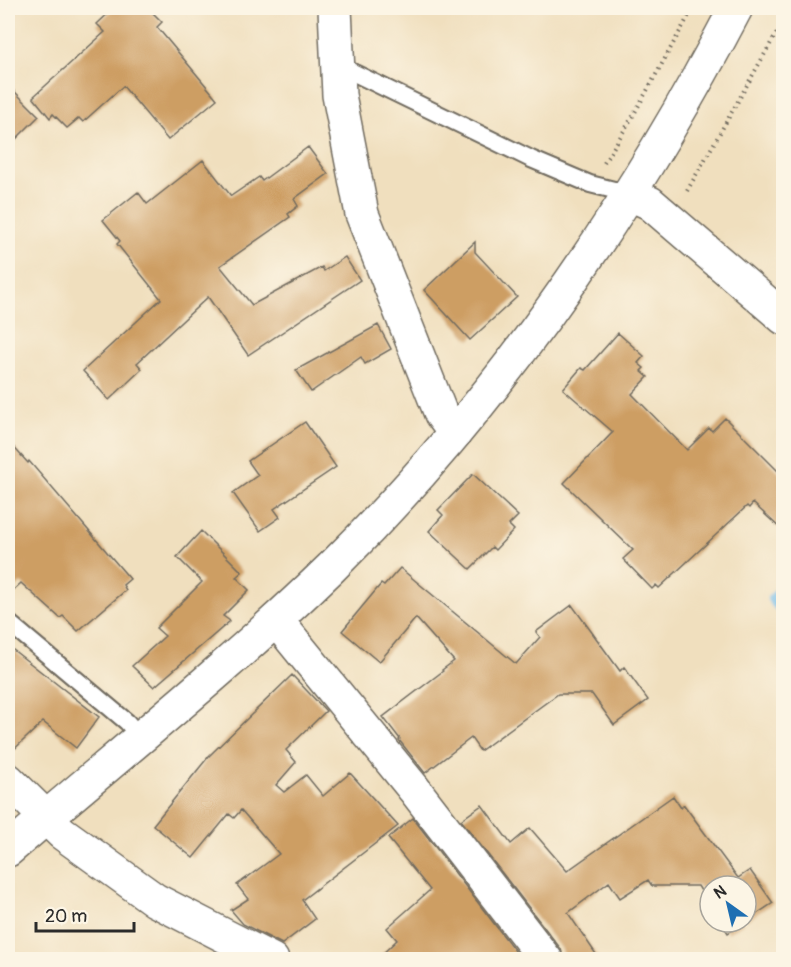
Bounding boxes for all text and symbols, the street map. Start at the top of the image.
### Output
north arrow [698,874,758,934]
text: N [710,881,730,904]
scale bar [36,895,134,933]
text: 20 m [45,905,87,928]

